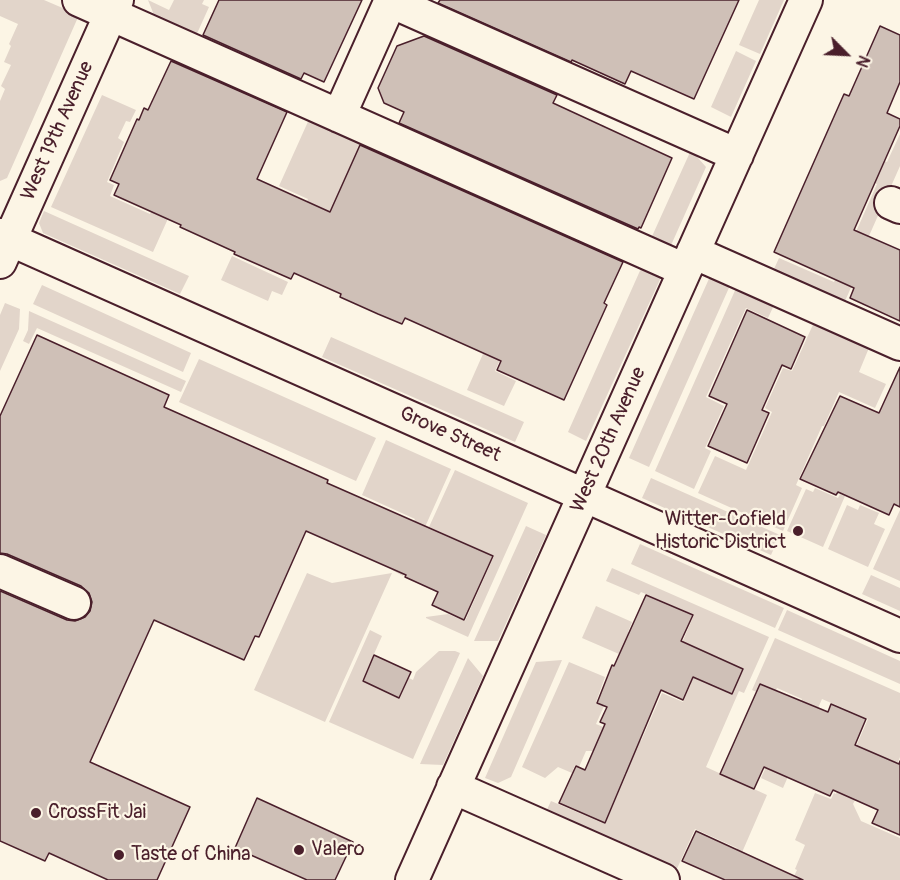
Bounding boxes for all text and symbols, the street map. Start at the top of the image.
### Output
north arrow [816,24,876,84]
text: N [851,52,874,70]
street label: West 19th Avenue [17,58,99,204]
street label: West 20th Avenue [566,364,652,516]
street label: Grove Street [396,402,504,468]
place label: Witter-Cofield Historic District [655,508,786,555]
marker: Witter-Cofield Historic District [791,524,805,538]
place label: CrossFit Jai [48,801,146,825]
marker: CrossFit Jai [29,806,43,820]
place label: Valero [311,838,364,862]
place label: Taste of China [131,843,250,867]
marker: Valero [292,843,306,857]
marker: Taste of China [112,848,126,862]

